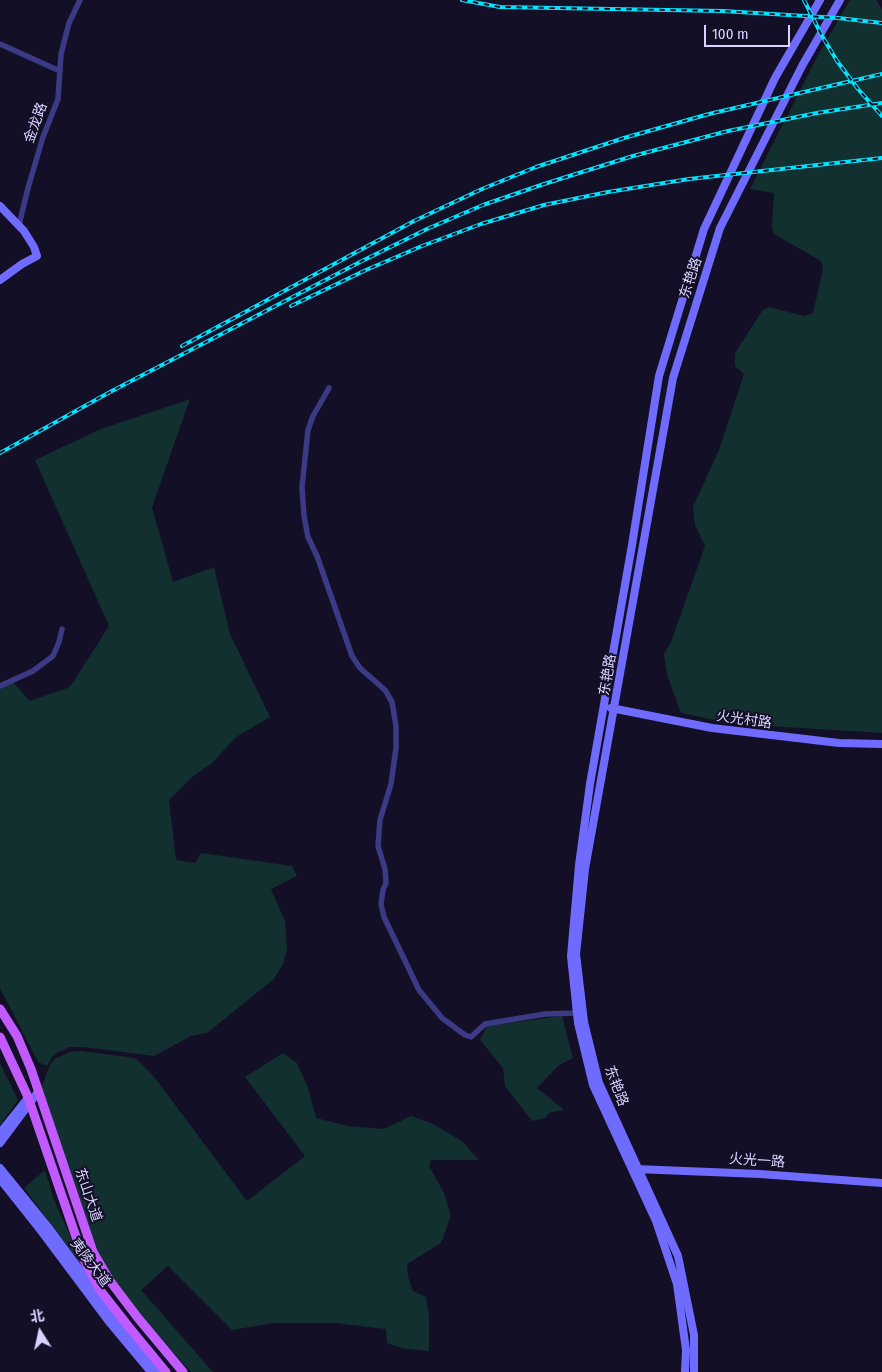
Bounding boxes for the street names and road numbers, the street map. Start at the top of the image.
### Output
street label: 金龙路 [21,100,51,146]
street label: 东艳路 [677,255,705,301]
street label: 东艳路 [596,653,620,697]
street label: 火光村路 [715,708,773,732]
street label: 东艳路 [601,1063,631,1109]
street label: 火光一路 [728,1151,786,1171]
street label: 东山大道 [71,1166,105,1224]
street label: 夷陵大道 [66,1236,114,1290]

